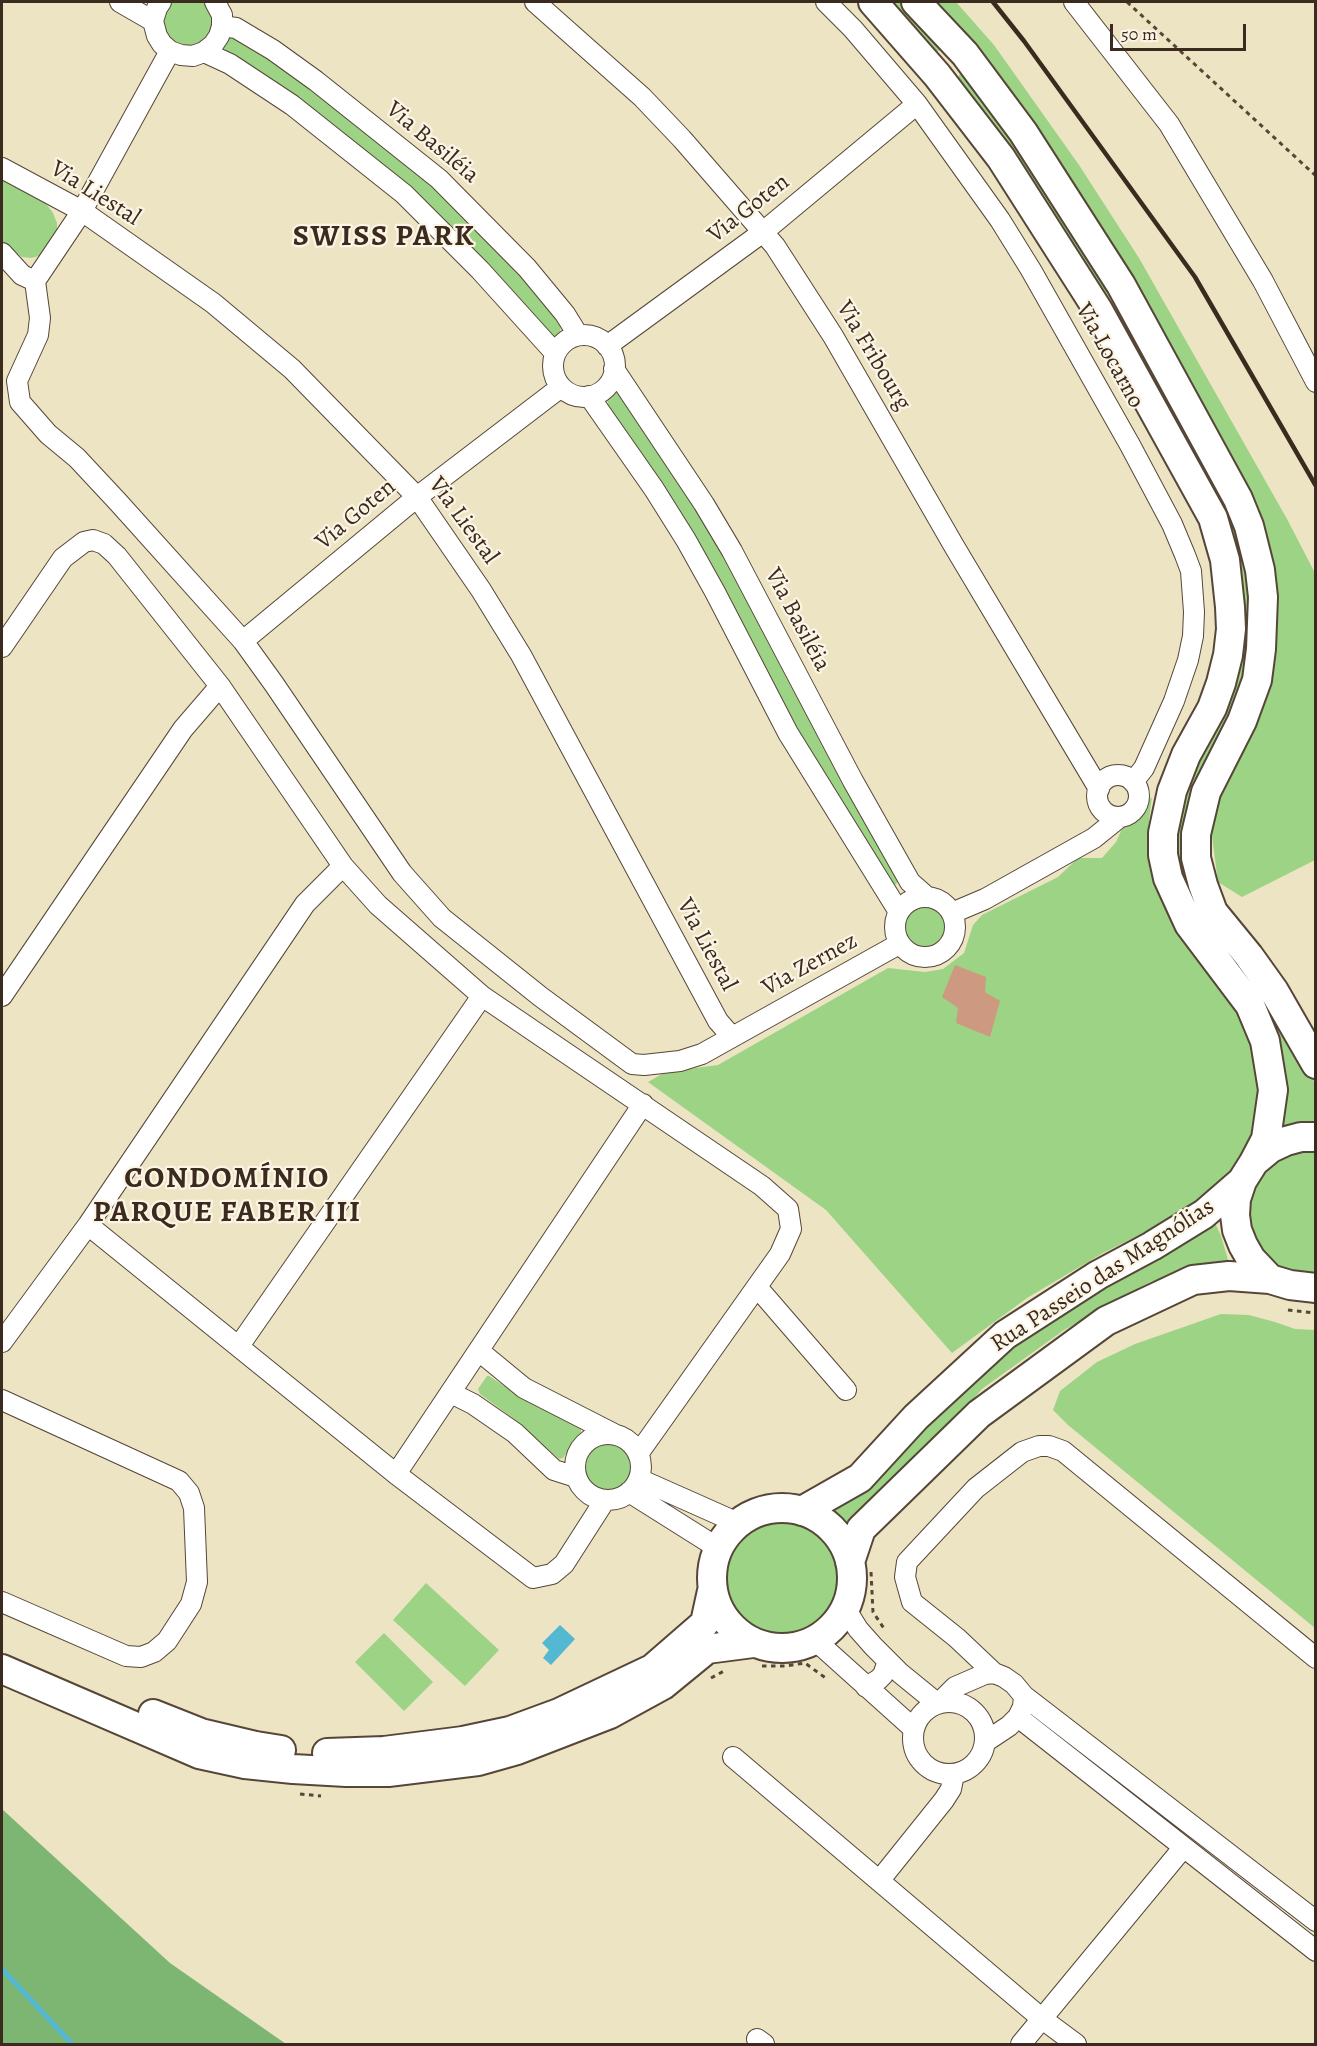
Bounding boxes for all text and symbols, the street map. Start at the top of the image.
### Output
scale bar [1113,12,1250,50]
text: 50 m [1121,22,1157,46]
street label: Via Basiléia [380,96,484,190]
street label: Via Liestal [45,155,145,233]
street label: Via Goten [702,168,796,250]
district label: SWISS PARK [293,220,475,256]
street label: Via Fribourg [829,296,917,416]
street label: Via Locarno [1068,298,1150,414]
street label: Via Liestal [422,472,504,570]
street label: Via Goten [310,473,402,557]
street label: Via Basiléia [758,563,836,677]
street label: Via Liestal [670,894,742,996]
street label: Via Zernez [757,927,863,1003]
district label: CONDOMÍNIO PARQUE FABER III [93,1162,361,1232]
street label: Rua Passeio das Magnólias [986,1193,1220,1359]

